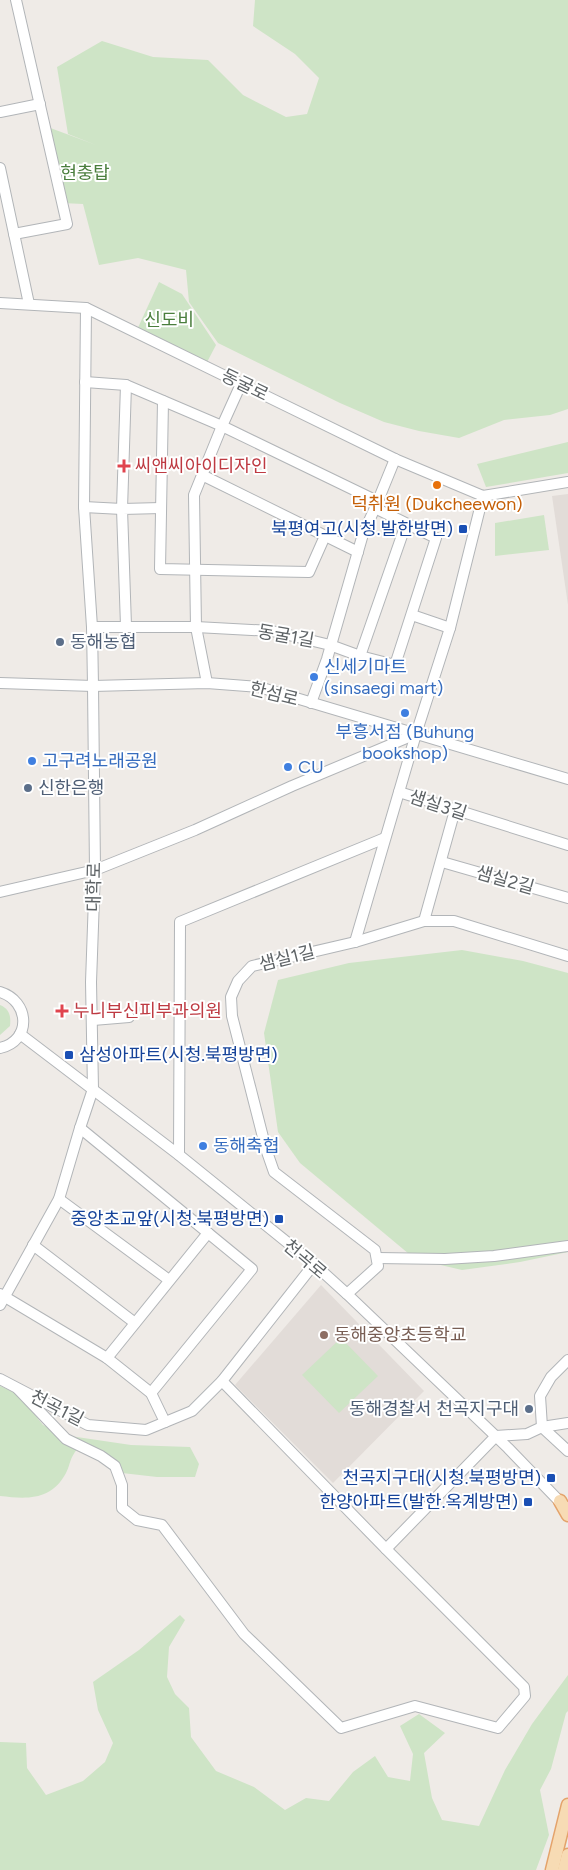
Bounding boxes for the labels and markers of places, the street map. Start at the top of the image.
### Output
place label: 씨앤씨아이디자인 [135,455,267,477]
marker: 씨앤씨아이디자인 [117,459,131,473]
marker: 덕취원 (Dukcheewon) [431,479,443,491]
place label: 덕취원 (Dukcheewon) [351,493,523,515]
place label: 북평여고(시청.발한방면) [271,518,453,540]
marker: 북평여고(시청.발한방면) [457,523,469,535]
place label: 동해농협 [70,631,136,653]
marker: 동해농협 [54,636,66,648]
place label: 신세기마트 (sinsaegi mart) [324,656,443,699]
marker: 신세기마트 (sinsaegi mart) [308,671,320,683]
marker: 부흥서점 (Buhung bookshop) [399,707,411,719]
place label: 부흥서점 (Buhung bookshop) [336,721,474,764]
place label: 고구려노래공원 [42,750,158,772]
marker: 고구려노래공원 [26,755,38,767]
place label: CU [298,756,324,778]
marker: CU [282,761,294,773]
place label: 신한은행 [38,777,104,799]
marker: 신한은행 [22,782,34,794]
place label: 누니부신피부과의원 [73,1000,222,1022]
marker: 누니부신피부과의원 [55,1004,69,1018]
place label: 삼성아파트(시청.북평방면) [79,1044,278,1066]
marker: 삼성아파트(시청.북평방면) [63,1049,75,1061]
place label: 동해축협 [213,1135,279,1157]
marker: 동해축협 [197,1140,209,1152]
place label: 중앙초교앞(시청.북평방면) [70,1208,269,1230]
marker: 중앙초교앞(시청.북평방면) [273,1213,285,1225]
place label: 동해중앙초등학교 [334,1324,466,1346]
marker: 동해중앙초등학교 [318,1329,330,1341]
place label: 동해경찰서 천곡지구대 [349,1398,519,1420]
marker: 동해경찰서 천곡지구대 [523,1403,535,1415]
place label: 천곡지구대(시청.북평방면) [342,1467,541,1489]
marker: 천곡지구대(시청.북평방면) [545,1472,557,1484]
place label: 한양아파트(발한.옥계방면) [319,1491,518,1513]
marker: 한양아파트(발한.옥계방면) [522,1496,534,1508]

